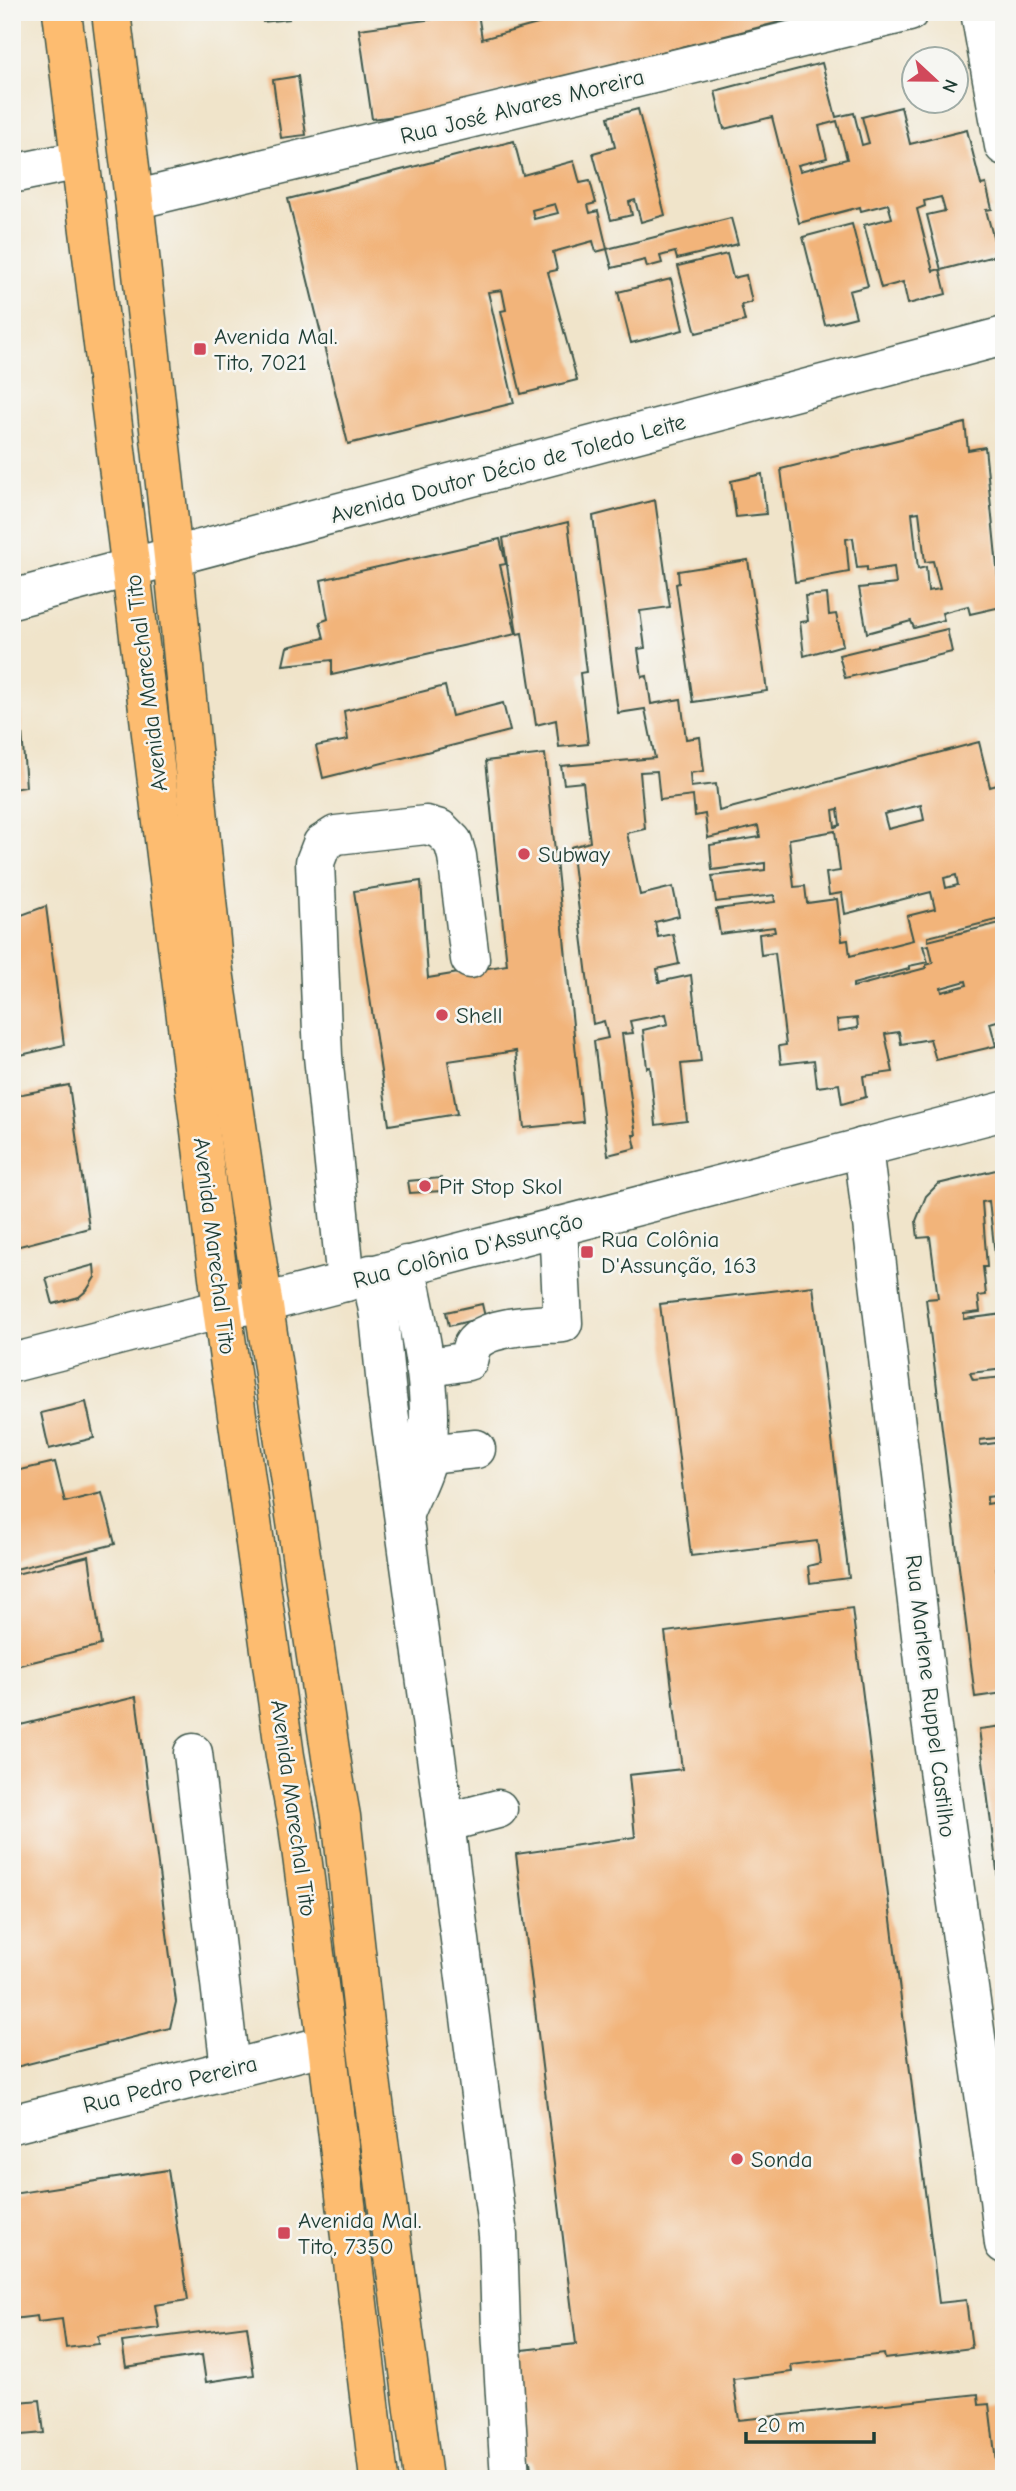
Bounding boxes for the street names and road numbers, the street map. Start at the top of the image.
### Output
street label: Rua José Alvares Moreira [397,63,647,150]
street label: Avenida Doutor Décio de Toledo Leite [328,408,689,529]
street label: Avenida Marechal Tito [120,573,173,793]
street label: Avenida Marechal Tito [188,1136,241,1356]
street label: Rua Colônia D'Assunção [350,1207,586,1294]
street label: Rua Marlene Ruppel Castilho [900,1553,961,1839]
street label: Avenida Marechal Tito [265,1698,322,1918]
street label: Rua Pedro Pereira [80,2050,260,2119]

